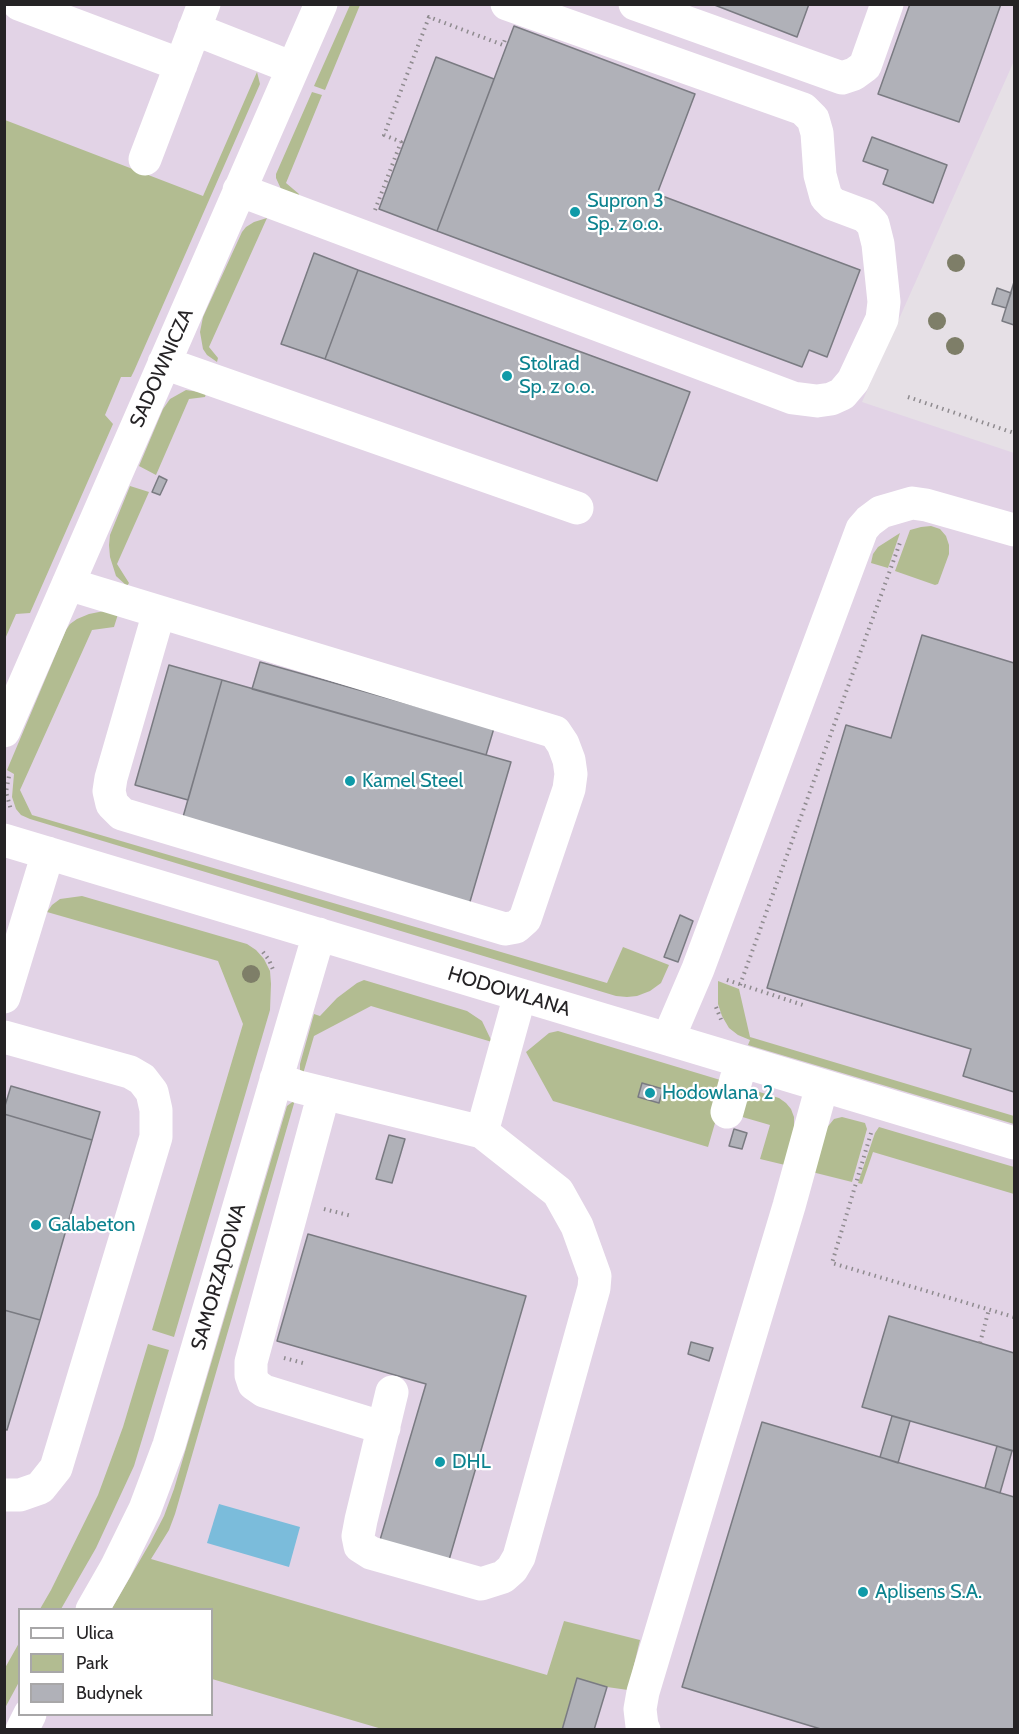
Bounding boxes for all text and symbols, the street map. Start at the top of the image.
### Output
place label: Supron 3 Sp. z o.o. [587,189,664,236]
marker: Supron 3 Sp. z o.o. [568,205,582,219]
street label: SADOWNICZA [125,305,199,431]
place label: Stolrad Sp. z o.o. [519,352,595,399]
marker: Stolrad Sp. z o.o. [500,369,514,383]
place label: Kamel Steel [362,769,463,793]
marker: Kamel Steel [343,774,357,788]
street label: HODOWLANA [445,962,573,1022]
place label: Hodowlana 2 [662,1081,773,1105]
marker: Hodowlana 2 [643,1086,657,1100]
street label: SAMORZĄDOWA [187,1201,251,1353]
place label: Galabeton [48,1213,136,1237]
marker: Galabeton [29,1218,43,1232]
place label: DHL [452,1450,491,1474]
marker: DHL [433,1455,447,1469]
place label: Aplisens S.A. [875,1580,982,1604]
marker: Aplisens S.A. [856,1585,870,1599]
legend [18,1608,213,1716]
text: Ulica [76,1622,114,1644]
text: Park [76,1652,108,1674]
text: Budynek [76,1682,143,1704]

